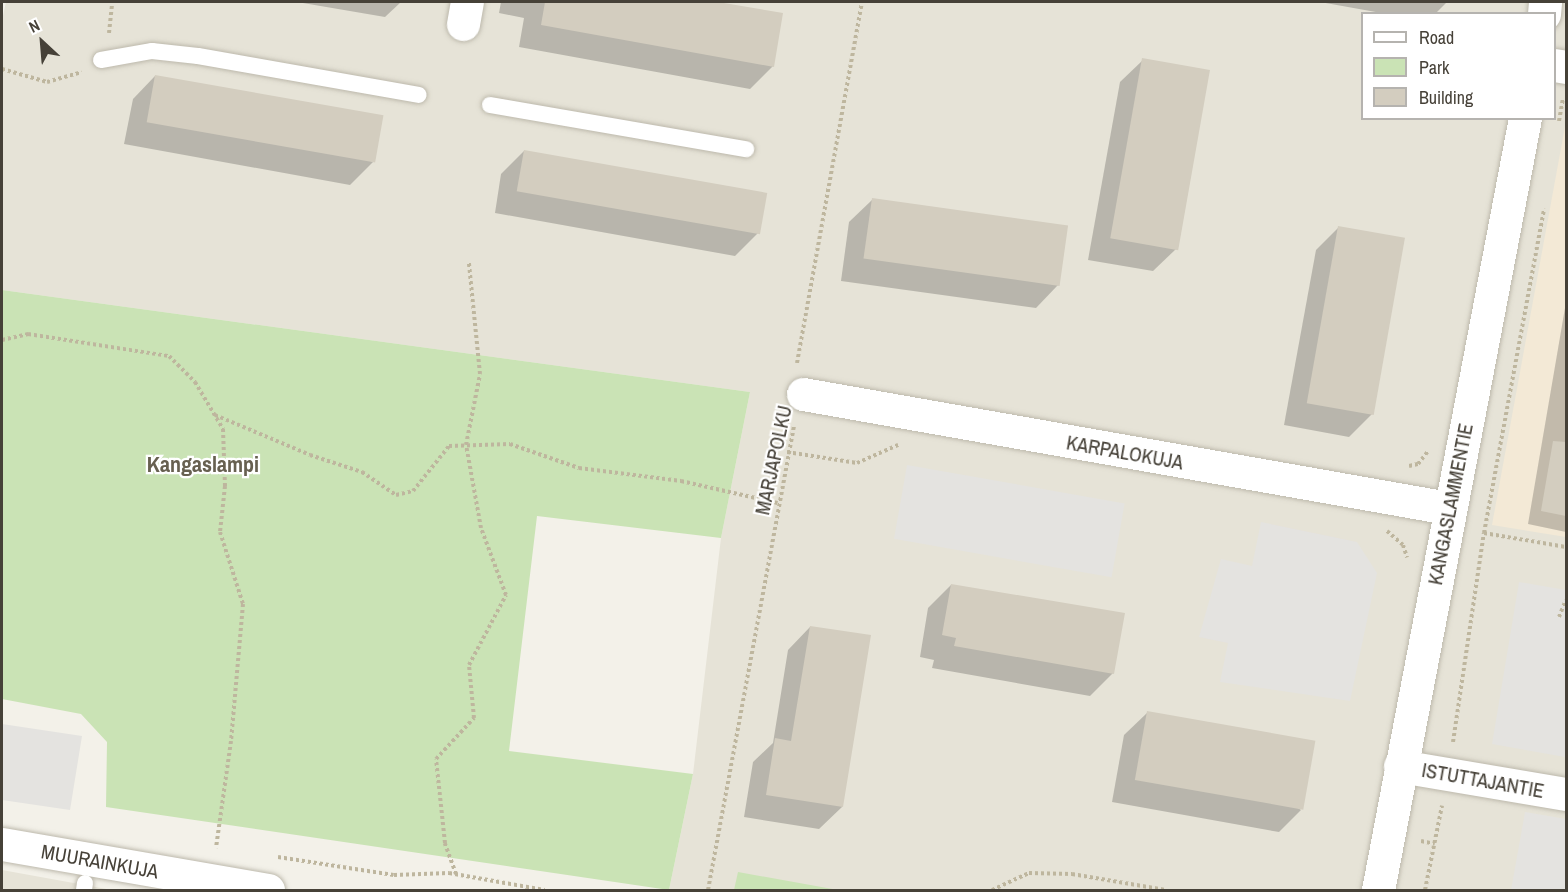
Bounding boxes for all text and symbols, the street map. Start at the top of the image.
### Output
north arrow [12,12,72,72]
legend [1361,12,1556,120]
text: N [25,14,43,38]
text: Road [1419,25,1454,50]
text: Park [1419,55,1449,80]
text: Building [1419,85,1473,110]
street label: MARJAPOLKU [750,403,796,517]
street label: KANGASLAMMENTIE [1423,421,1477,587]
street label: KARPALOKUJA [1065,430,1185,474]
district label: Kangaslampi [147,452,259,478]
street label: ISTUTTAJANTIE [1420,757,1546,803]
street label: MUURAINKUJA [40,839,160,883]

